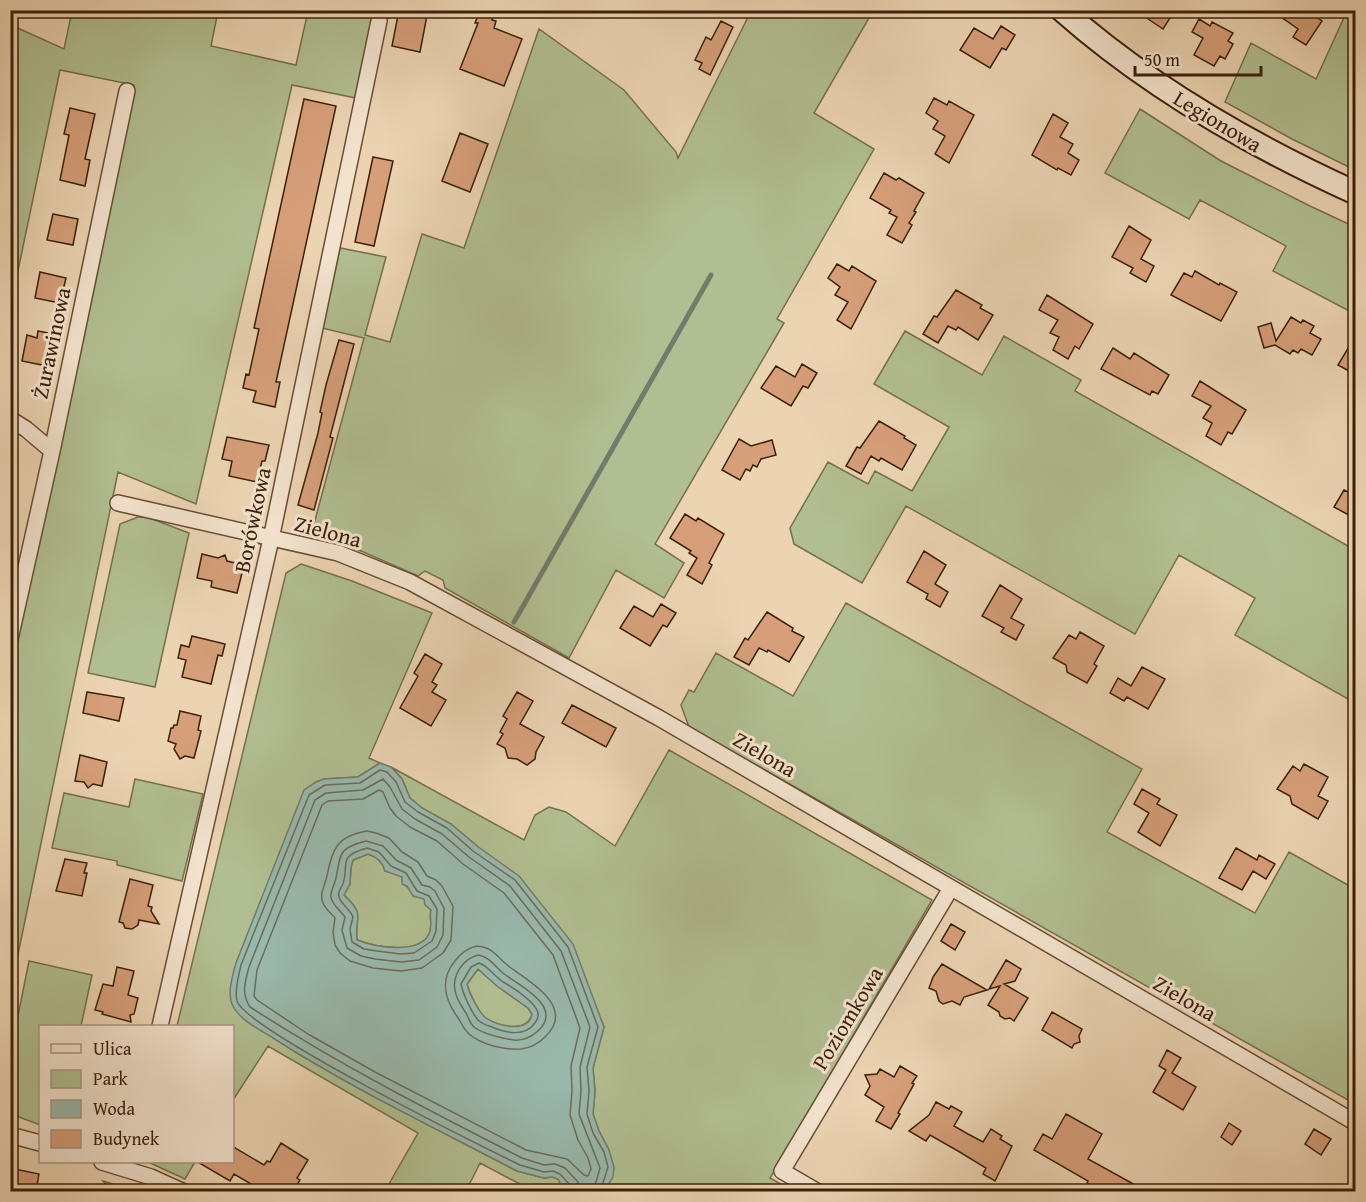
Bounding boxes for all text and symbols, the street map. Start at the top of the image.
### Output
scale bar [1135,39,1261,77]
text: 50 m [1144,46,1180,73]
street label: Legionowa [1168,82,1269,160]
street label: Żurawinowa [24,284,79,402]
street label: Borówkowa [225,464,279,576]
street label: Zielona [291,507,366,555]
street label: Zielona [727,723,803,785]
street label: Poziomkowa [804,960,891,1076]
street label: Zielona [1147,967,1223,1029]
legend [39,1025,234,1163]
text: Ulica [93,1035,132,1062]
text: Park [93,1065,129,1092]
text: Woda [93,1095,135,1122]
text: Budynek [93,1125,160,1152]

